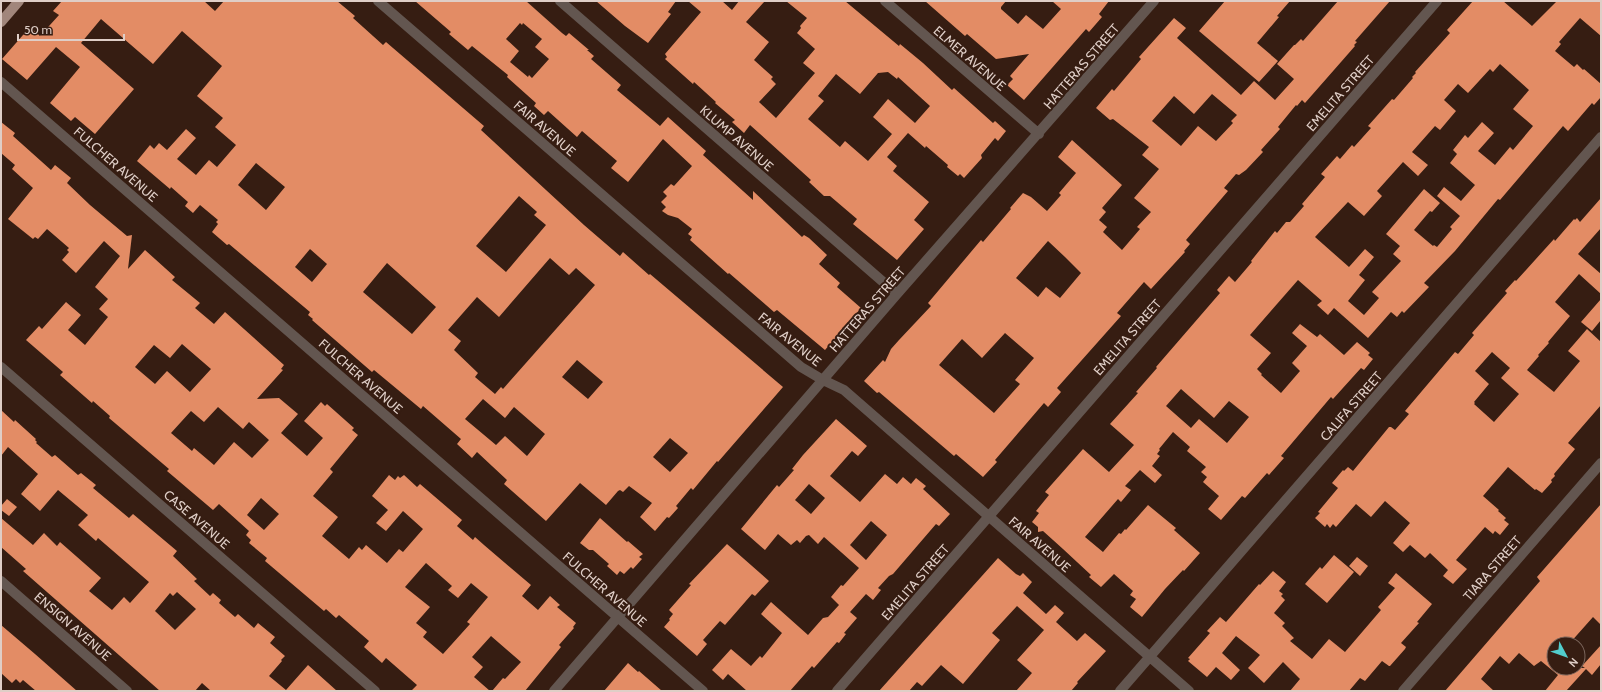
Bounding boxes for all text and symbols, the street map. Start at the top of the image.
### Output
scale bar [18,16,124,42]
street label: HATTERAS STREET [1040,20,1122,112]
text: 50 m [24,22,52,37]
street label: ELMER AVENUE [931,22,1009,94]
street label: EMELITA STREET [1303,52,1377,134]
street label: FAIR AVENUE [511,97,579,159]
street label: KLUMP AVENUE [697,102,777,174]
street label: FULCHER AVENUE [71,123,161,205]
street label: HATTERAS STREET [826,263,908,355]
street label: EMELITA STREET [1090,296,1164,378]
street label: FAIR AVENUE [755,309,825,369]
street label: FULCHER AVENUE [316,335,406,417]
street label: CALIFA STREET [1317,368,1385,444]
street label: CASE AVENUE [161,486,233,552]
street label: FAIR AVENUE [1006,513,1074,575]
street label: TIARA STREET [1459,532,1525,604]
street label: EMELITA STREET [878,541,952,623]
street label: FULCHER AVENUE [560,548,650,630]
street label: ENSIGN AVENUE [31,588,115,664]
north arrow [1546,636,1586,676]
text: N [1566,655,1581,670]

